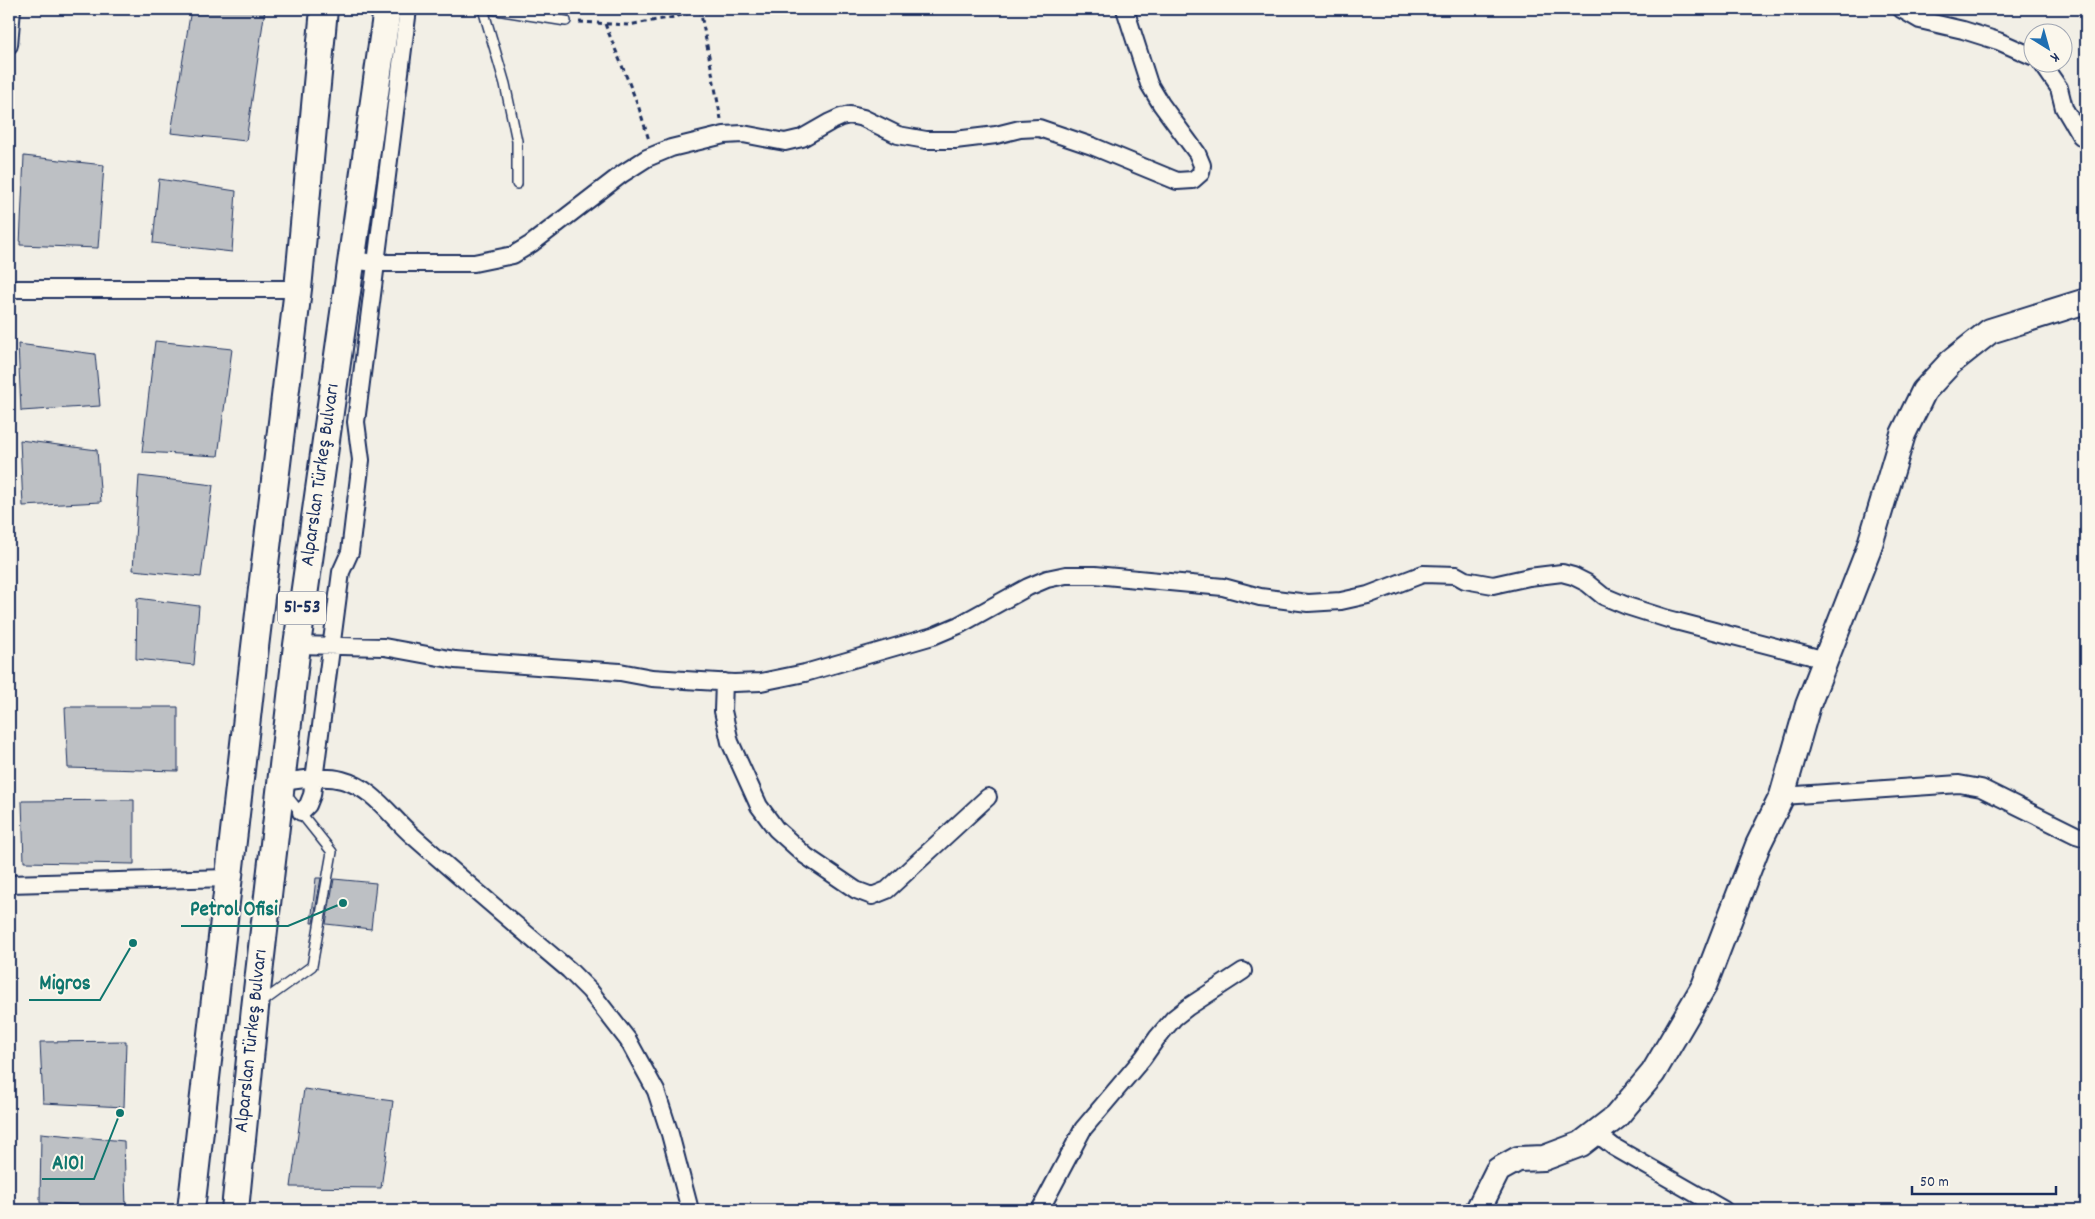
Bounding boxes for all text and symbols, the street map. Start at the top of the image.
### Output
north arrow [2022,22,2072,72]
text: K [2046,47,2063,67]
street label: Alparslan Türkeş Bulvarı [294,382,348,568]
road number: 51-53 [278,592,326,624]
callout: Petrol Ofisi [181,890,288,926]
text: Petrol Ofisi [190,896,278,926]
street label: Alparslan Türkeş Bulvarı [228,948,276,1134]
callout: Migros [29,964,100,1000]
text: Migros [39,970,91,1000]
callout: A101 [42,1143,94,1179]
text: A101 [52,1150,84,1180]
scale bar [1912,1164,2056,1196]
text: 50 m [1920,1172,1949,1194]

